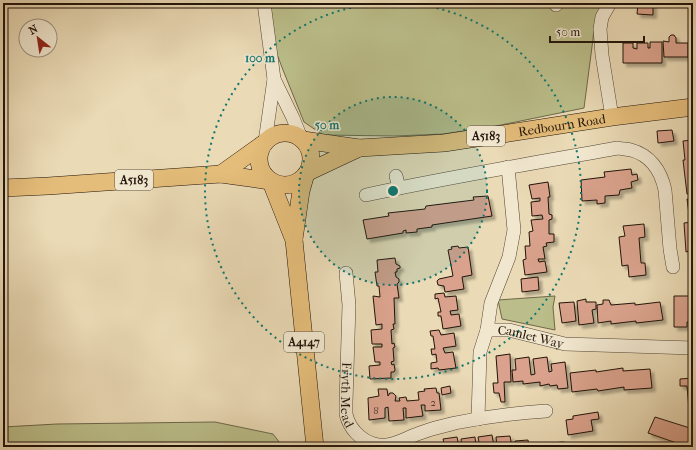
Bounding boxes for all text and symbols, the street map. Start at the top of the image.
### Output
north arrow [18,18,58,58]
scale bar [550,18,644,44]
text: N [26,22,41,37]
text: 50 m [556,25,580,39]
text: 100 m [245,51,276,65]
street label: Redbourn Road [517,110,608,139]
text: 50 m [315,118,340,132]
road number: A5183 [467,126,505,146]
road number: A5183 [115,170,153,190]
centre of rings [386,184,400,198]
street label: Camlet Way [498,322,567,351]
road number: A4147 [284,332,324,352]
street label: Fryth Mead [339,362,358,431]
house number: 2 [430,396,436,409]
house number: 8 [373,404,379,417]

